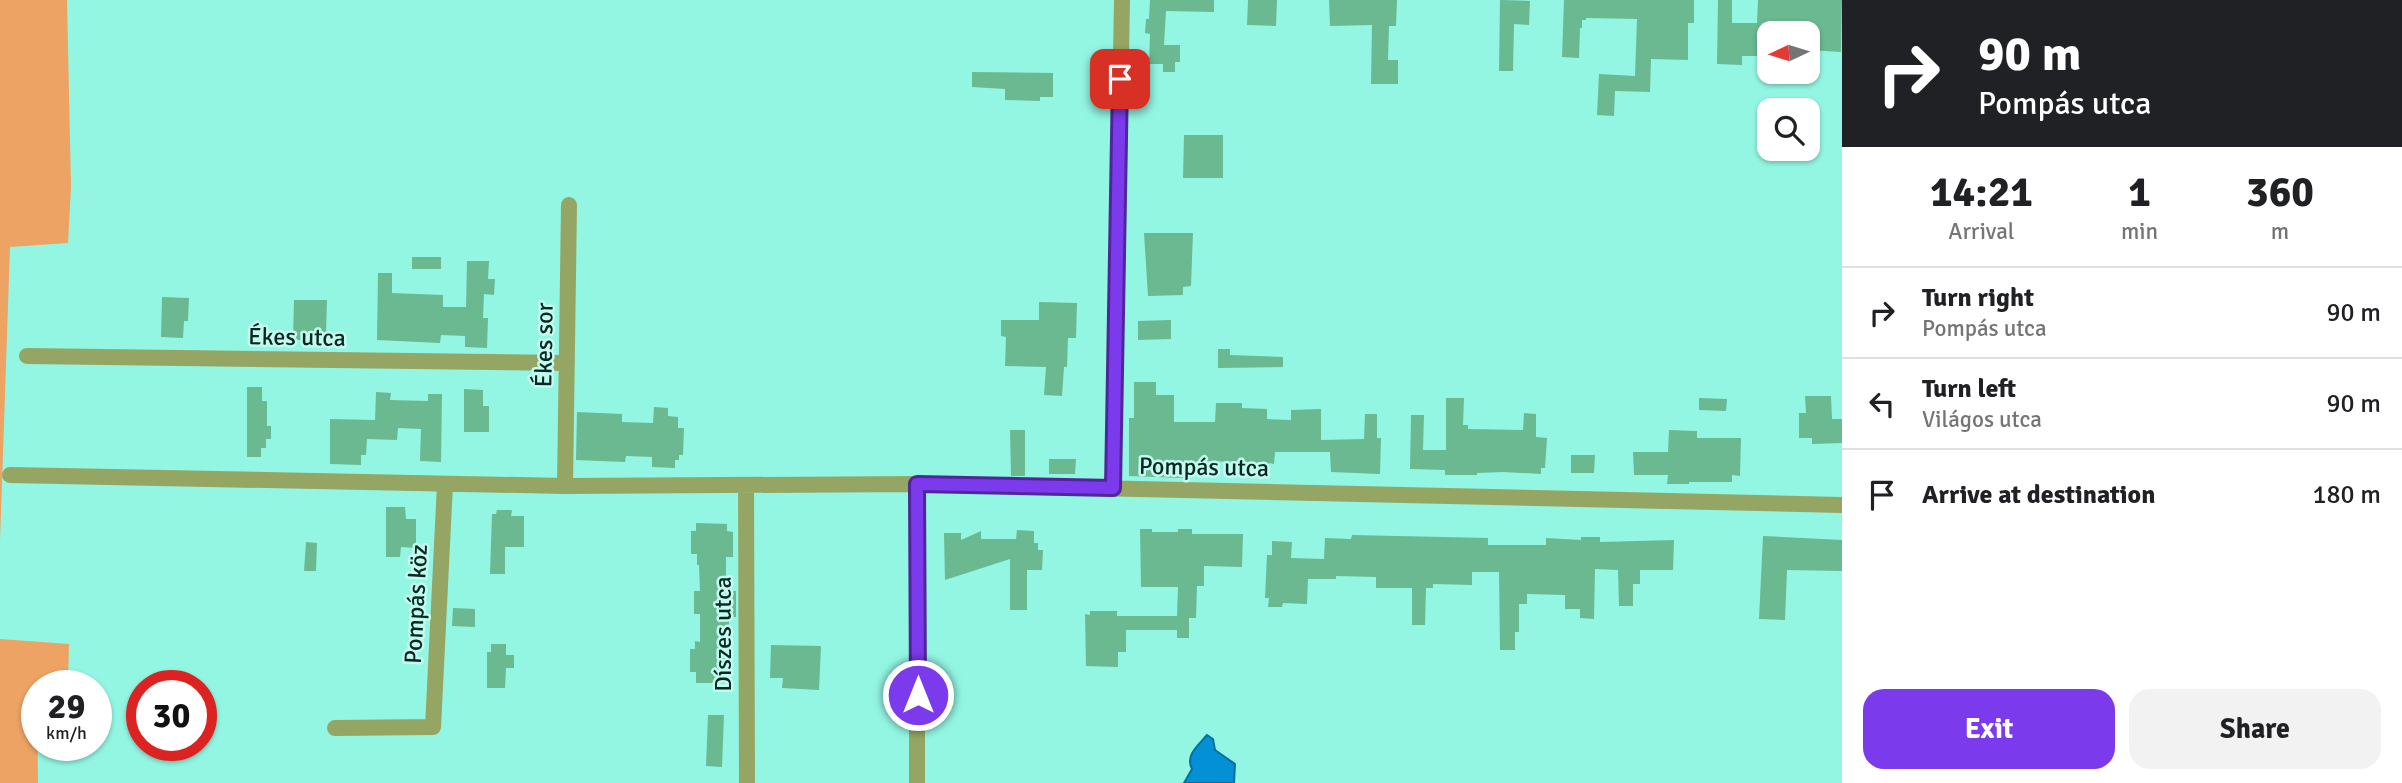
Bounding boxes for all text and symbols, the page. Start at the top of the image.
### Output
north arrow [1757,21,1820,84]
map controls [1757,21,1820,161]
text: 90 m [1978,24,2081,84]
icon: right [1863,28,1954,119]
pin [1090,49,1150,109]
icon: arrive [1101,60,1139,98]
text: Pompás utca [1978,84,2151,123]
button: search [1757,98,1820,161]
text: 14:21 [1930,167,2033,218]
text: 1 [2128,167,2151,218]
text: 360 [2246,167,2314,218]
text: Arrival [1948,217,2015,246]
text: min [2121,217,2158,246]
text: m [2271,217,2289,246]
text: Turn right [1922,282,2034,314]
icon: right [1863,294,1901,332]
text: 90 m [2326,297,2381,329]
street label: Ékes sor [528,302,560,388]
text: Pompás utca [1922,314,2047,343]
street label: Ékes utca [248,321,346,353]
text: Turn left [1922,373,2016,405]
icon: left [1863,385,1901,423]
text: 90 m [2326,388,2381,420]
text: Világos utca [1922,405,2042,434]
street label: Pompás utca [1139,451,1269,483]
icon: arrive [1863,476,1901,514]
text: Arrive at destination [1922,479,2155,511]
text: 180 m [2312,479,2381,511]
street label: Pompás köz [398,543,434,665]
street label: Díszes utca [708,576,738,692]
position arrow [881,658,955,732]
speed limit sign: 30 [126,670,217,761]
text: 29 [48,685,85,728]
button: Exit [1863,689,2115,769]
button: Share [2129,689,2381,769]
text: km/h [46,722,87,744]

